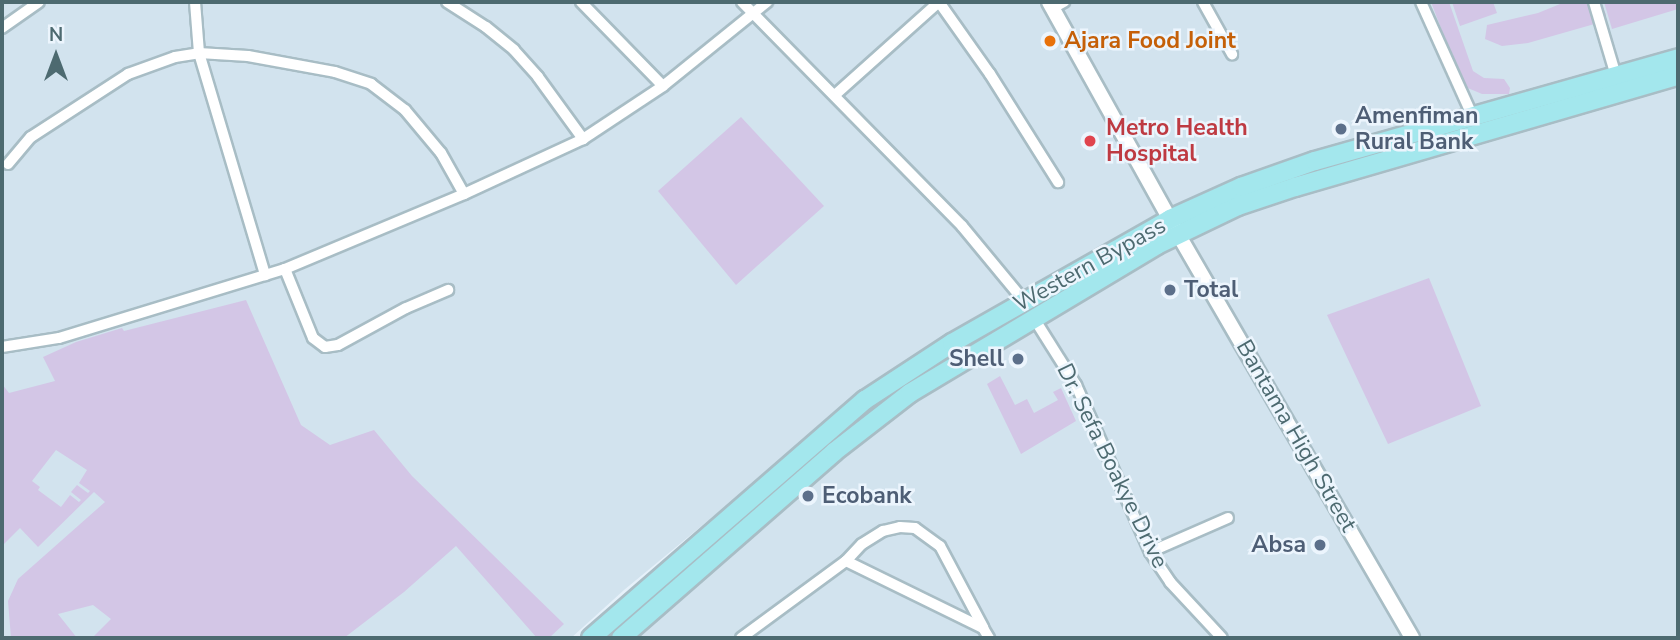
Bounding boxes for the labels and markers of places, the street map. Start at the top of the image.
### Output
place label: Ajara Food Joint [1064,27,1236,55]
marker: Ajara Food Joint [1042,33,1058,49]
place label: Amenfiman Rural Bank [1355,102,1478,156]
place label: Metro Health Hospital [1106,114,1248,168]
marker: Amenfiman Rural Bank [1333,121,1349,137]
marker: Metro Health Hospital [1080,131,1100,151]
place label: Total [1184,276,1238,304]
marker: Total [1162,282,1178,298]
place label: Shell [949,345,1004,373]
marker: Shell [1010,351,1026,367]
place label: Ecobank [822,482,912,510]
marker: Ecobank [800,488,816,504]
place label: Absa [1251,531,1306,559]
marker: Absa [1312,537,1328,553]

